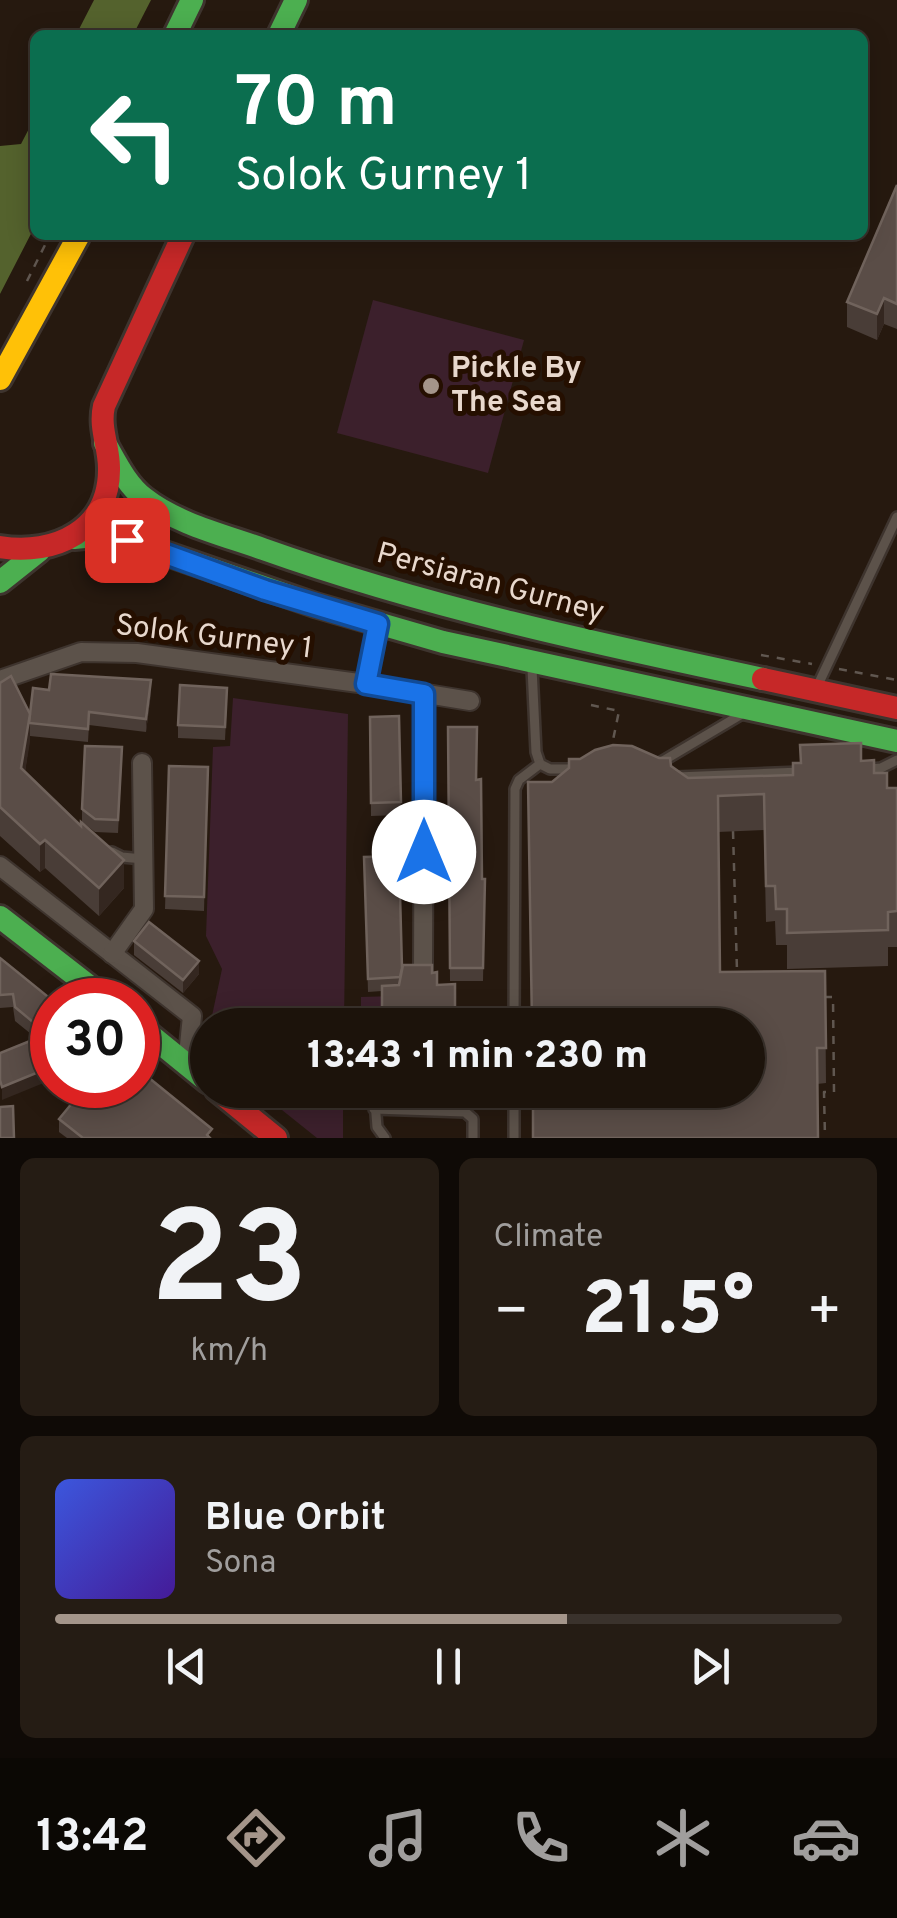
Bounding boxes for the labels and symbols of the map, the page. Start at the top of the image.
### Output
place label: Pickle By The Sea [451,351,582,422]
marker: Pickle By The Sea [420,375,442,397]
pin [85,498,170,583]
street label: Persiaran Gurney [372,536,608,632]
street label: Solok Gurney 1 [113,608,315,668]
position arrow [372,800,476,904]
speed limit sign: 30 [30,978,160,1108]

